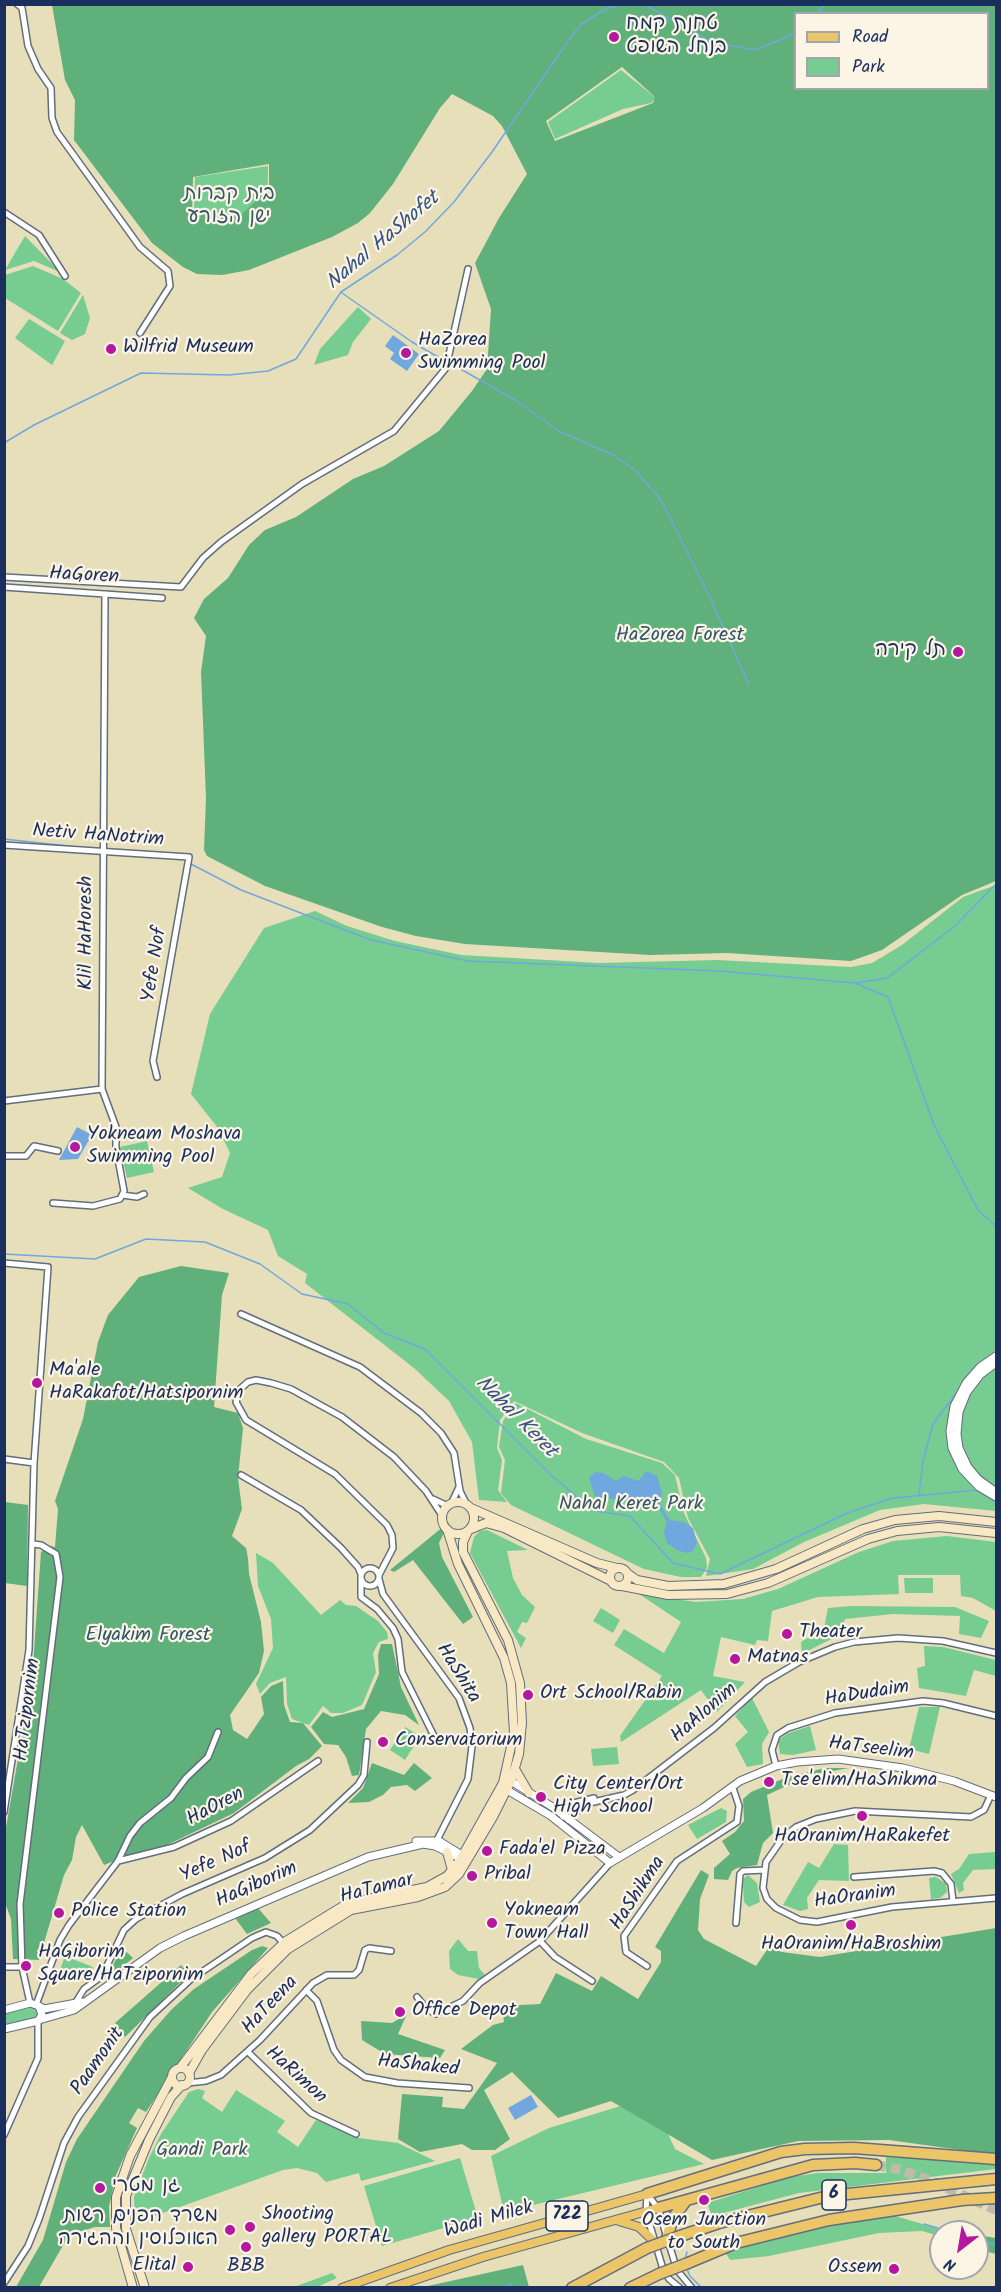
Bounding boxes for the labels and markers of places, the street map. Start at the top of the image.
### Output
place label: טחנת קמח בנחל השופט [626,14,727,61]
marker: טחנת קמח בנחל השופט [607,30,621,44]
place label: HaZorea Swimming Pool [418,330,545,377]
place label: Wilfrid Museum [123,337,254,361]
marker: Wilfrid Museum [104,342,118,356]
marker: HaZorea Swimming Pool [399,346,413,360]
place label: תל קירה [875,640,946,664]
marker: תל קירה [951,645,965,659]
place label: Yokneam Moshava Swimming Pool [87,1124,241,1171]
marker: Yokneam Moshava Swimming Pool [68,1140,82,1154]
place label: Ma'ale HaRakafot/Hatsipornim [49,1360,243,1407]
marker: Ma'ale HaRakafot/Hatsipornim [30,1376,44,1390]
place label: Theater [799,1622,862,1646]
marker: Theater [780,1627,794,1641]
place label: Matnas [747,1647,808,1671]
marker: Matnas [728,1652,742,1666]
place label: Ort School/Rabin [540,1683,682,1707]
marker: Ort School/Rabin [521,1688,535,1702]
place label: Conservatorium [395,1730,522,1754]
marker: Conservatorium [376,1735,390,1749]
place label: Tse'elim/HaShikma [781,1770,937,1794]
place label: City Center/Ort High School [553,1774,684,1821]
marker: Tse'elim/HaShikma [762,1775,776,1789]
marker: City Center/Ort High School [534,1790,548,1804]
marker: HaOranim/HaRakefet [855,1809,869,1823]
place label: HaOranim/HaRakefet [774,1826,950,1850]
place label: Fada'el Pizza [499,1839,606,1863]
marker: Fada'el Pizza [480,1844,494,1858]
place label: Pribal [484,1864,531,1888]
marker: Pribal [465,1869,479,1883]
place label: Yokneam Town Hall [504,1900,588,1947]
place label: Police Station [71,1901,186,1925]
marker: Police Station [52,1906,66,1920]
marker: Yokneam Town Hall [485,1916,499,1930]
marker: HaOranim/HaBroshim [844,1918,858,1932]
place label: HaOranim/HaBroshim [761,1934,941,1958]
place label: HaGiborim Square/HaTzipornim [38,1942,203,1989]
marker: HaGiborim Square/HaTzipornim [19,1959,33,1973]
place label: Office Depot [412,2000,517,2024]
marker: Office Depot [393,2005,407,2019]
place label: גן מטרי [112,2176,180,2200]
marker: גן מטרי [93,2181,107,2195]
marker: Osem Junction to South [697,2193,711,2207]
place label: Shooting gallery PORTAL [262,2204,392,2251]
place label: משרד הפנים רשות האוכלוסין וההגירה [58,2206,218,2253]
place label: Osem Junction to South [642,2210,766,2257]
marker: Shooting gallery PORTAL [243,2220,257,2234]
marker: משרד הפנים רשות האוכלוסין וההגירה [223,2223,237,2237]
marker: BBB [239,2240,253,2254]
place label: Elital [133,2255,176,2279]
place label: BBB [227,2256,265,2280]
place label: Ossem [828,2257,882,2281]
marker: Elital [181,2260,195,2274]
marker: Ossem [887,2262,901,2276]

